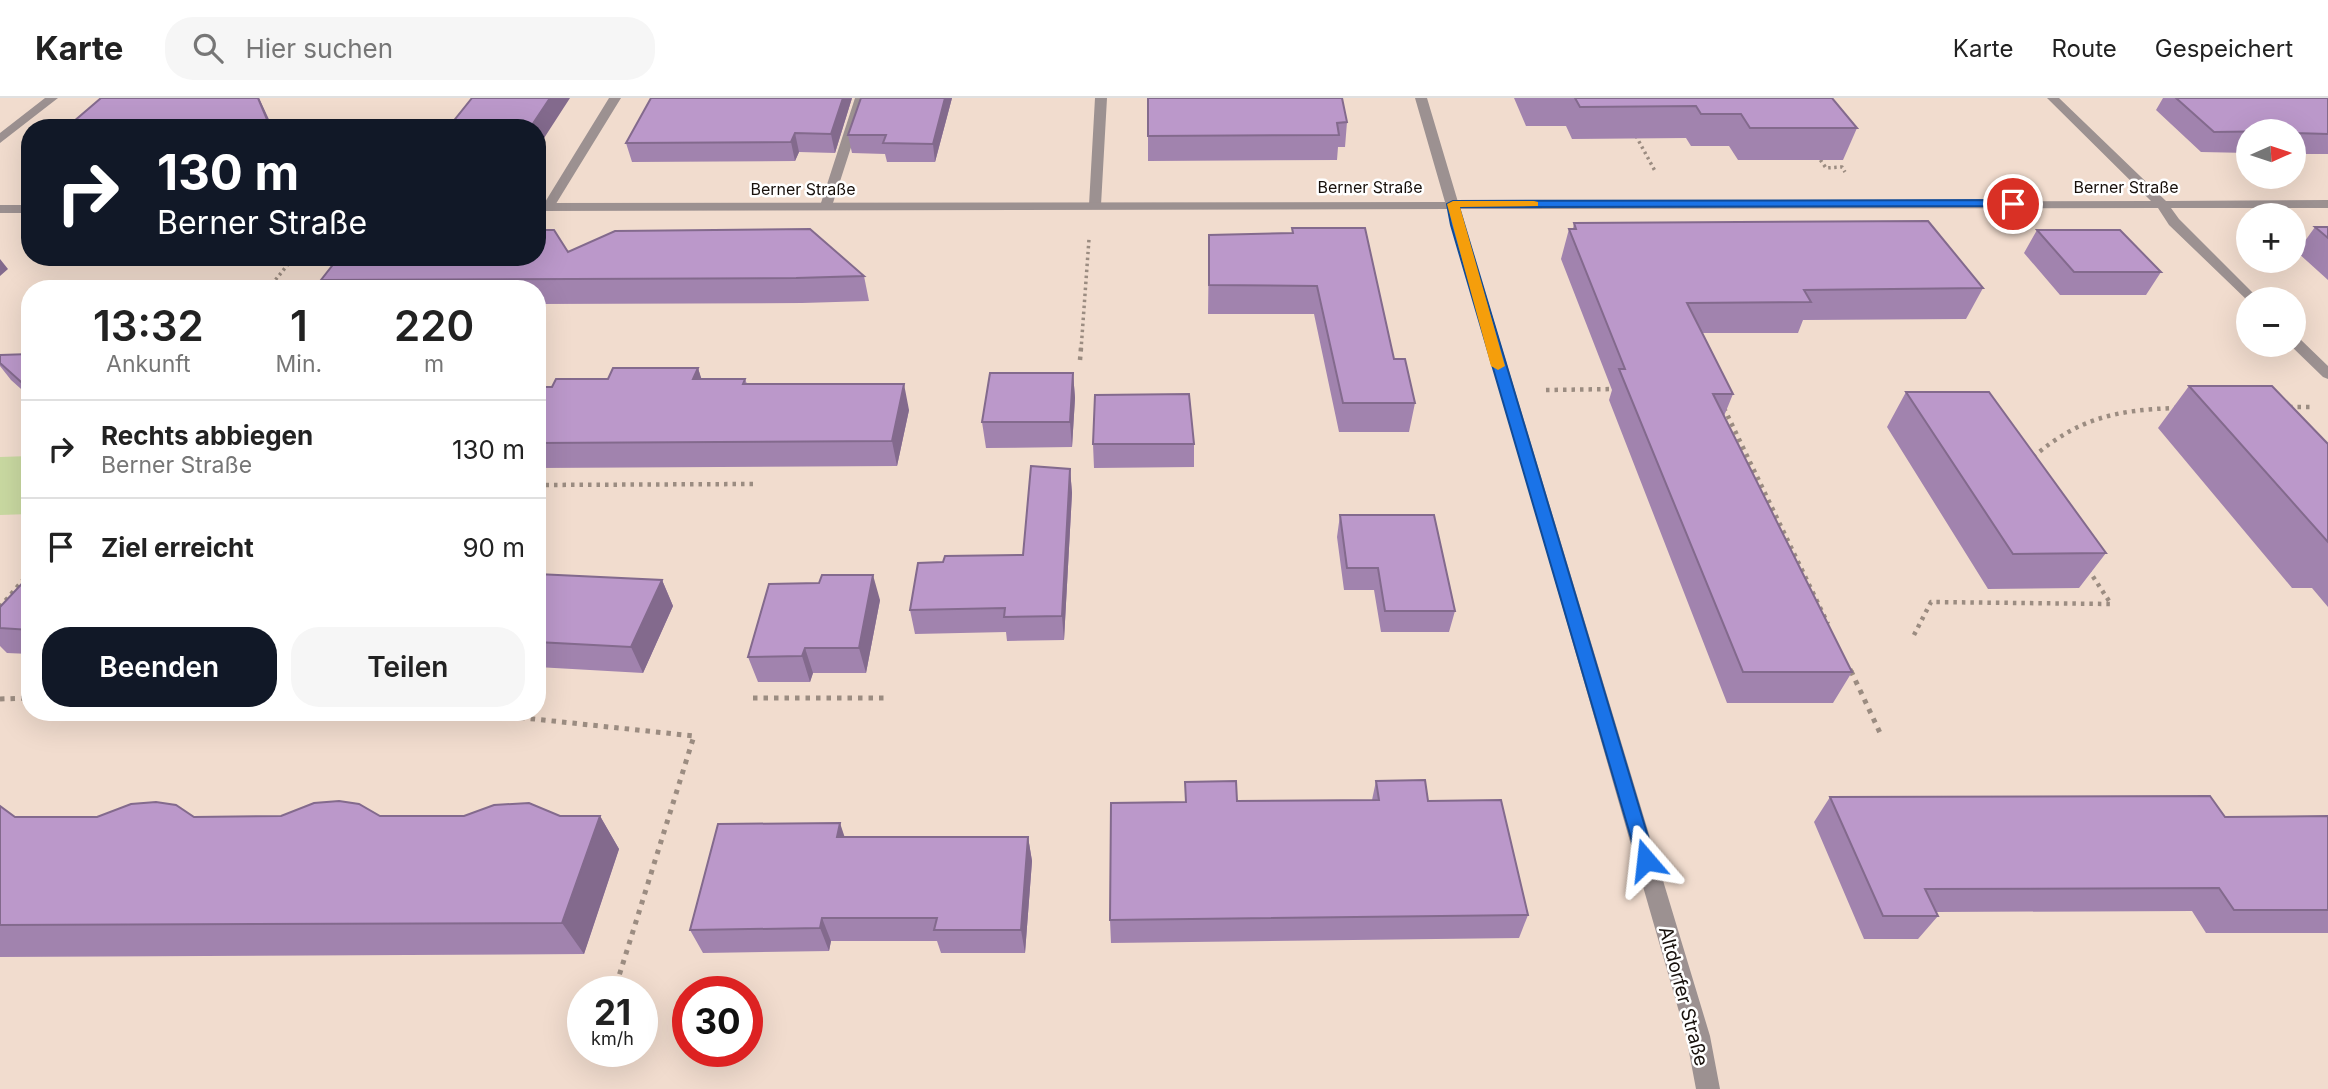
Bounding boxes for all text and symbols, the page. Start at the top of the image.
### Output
search box [165,17,655,80]
text: Karte [35,28,123,68]
icon: search [189,29,227,67]
text: Hier suchen [245,33,393,64]
text: Karte [1953,34,2013,63]
text: Route [2051,34,2117,63]
text: Gespeichert [2155,34,2293,63]
north arrow [2236,119,2306,189]
map controls [2236,119,2306,357]
text: 130 m [157,143,299,202]
icon: right [42,147,133,238]
pin [1983,174,2043,234]
street label: Berner Straße [1317,177,1423,197]
street label: Berner Straße [2073,177,2179,197]
street label: Berner Straße [750,179,856,199]
icon: arrive [1994,185,2032,223]
text: Berner Straße [157,203,367,242]
button: + [2236,203,2306,273]
button: − [2236,287,2306,357]
text: 13:32 [93,300,204,351]
text: 1 [290,300,308,351]
text: 220 [394,300,474,351]
text: Ankunft [106,350,191,378]
text: Min. [276,350,322,378]
text: m [424,350,444,378]
text: Rechts abbiegen [101,420,313,451]
icon: right [42,430,80,468]
text: 130 m [452,434,525,465]
text: Berner Straße [101,451,252,479]
icon: arrive [42,528,80,566]
text: Ziel erreicht [101,532,254,563]
text: 90 m [462,532,525,563]
button: Beenden [42,627,277,707]
button: Teilen [291,627,525,707]
position arrow [1609,823,1683,897]
street label: Altdorfer Straße [1654,924,1713,1068]
speed limit sign: 30 [672,976,763,1067]
text: 21 [594,991,631,1033]
text: km/h [591,1028,634,1049]

